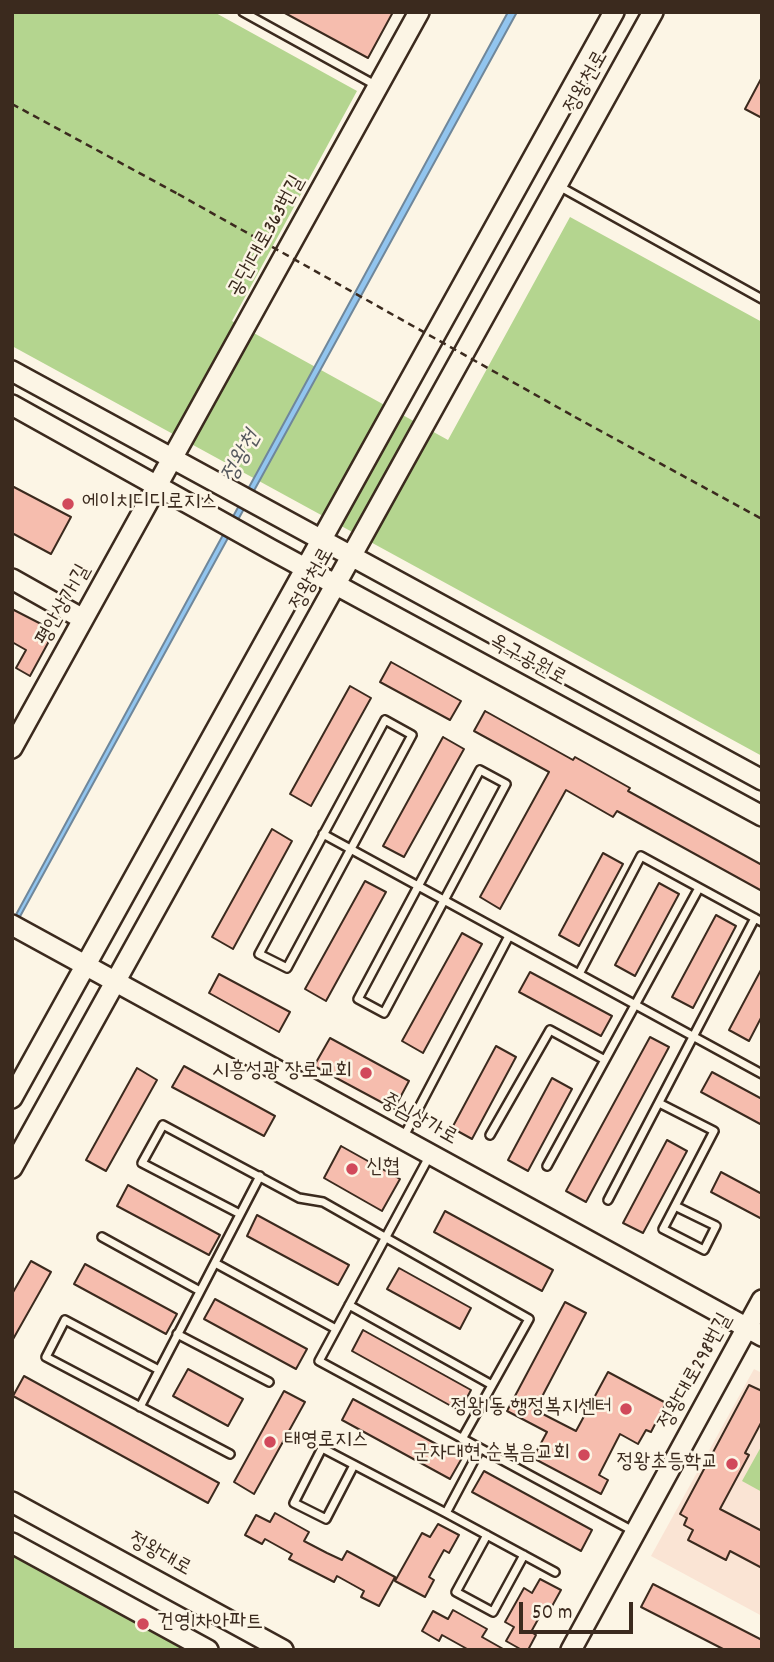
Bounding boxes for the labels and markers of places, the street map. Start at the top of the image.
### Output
place label: 에이치디디로지스 [82,491,217,517]
marker: 에이치디디로지스 [60,496,76,512]
place label: 시흥성광 장로교회 [212,1060,352,1086]
marker: 시흥성광 장로교회 [358,1065,374,1081]
place label: 신협 [366,1156,400,1182]
marker: 신협 [344,1161,360,1177]
place label: 정왕1동 행정복지센터 [451,1396,612,1422]
marker: 정왕1동 행정복지센터 [618,1401,634,1417]
place label: 태영로지스 [284,1429,368,1455]
marker: 태영로지스 [262,1434,278,1450]
place label: 군자대현 순복음교회 [413,1442,570,1468]
marker: 군자대현 순복음교회 [576,1447,592,1463]
place label: 정왕초등학교 [617,1451,718,1477]
marker: 정왕초등학교 [724,1456,740,1472]
place label: 건영1차아파트 [157,1611,263,1637]
marker: 건영1차아파트 [135,1616,151,1632]

